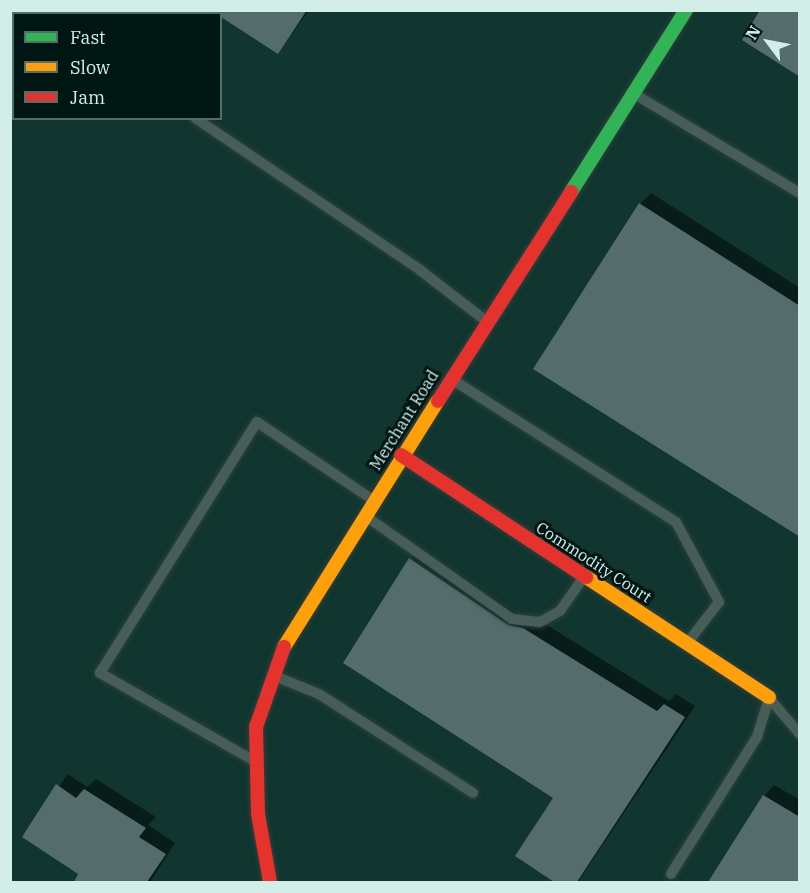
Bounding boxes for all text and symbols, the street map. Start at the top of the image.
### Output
legend [12,12,222,120]
north arrow [738,12,798,72]
text: N [741,22,765,43]
text: Fast [70,26,105,49]
text: Slow [70,56,110,79]
text: Jam [70,86,105,109]
street label: Merchant Road [366,366,442,474]
street label: Commodity Court [533,518,655,606]

